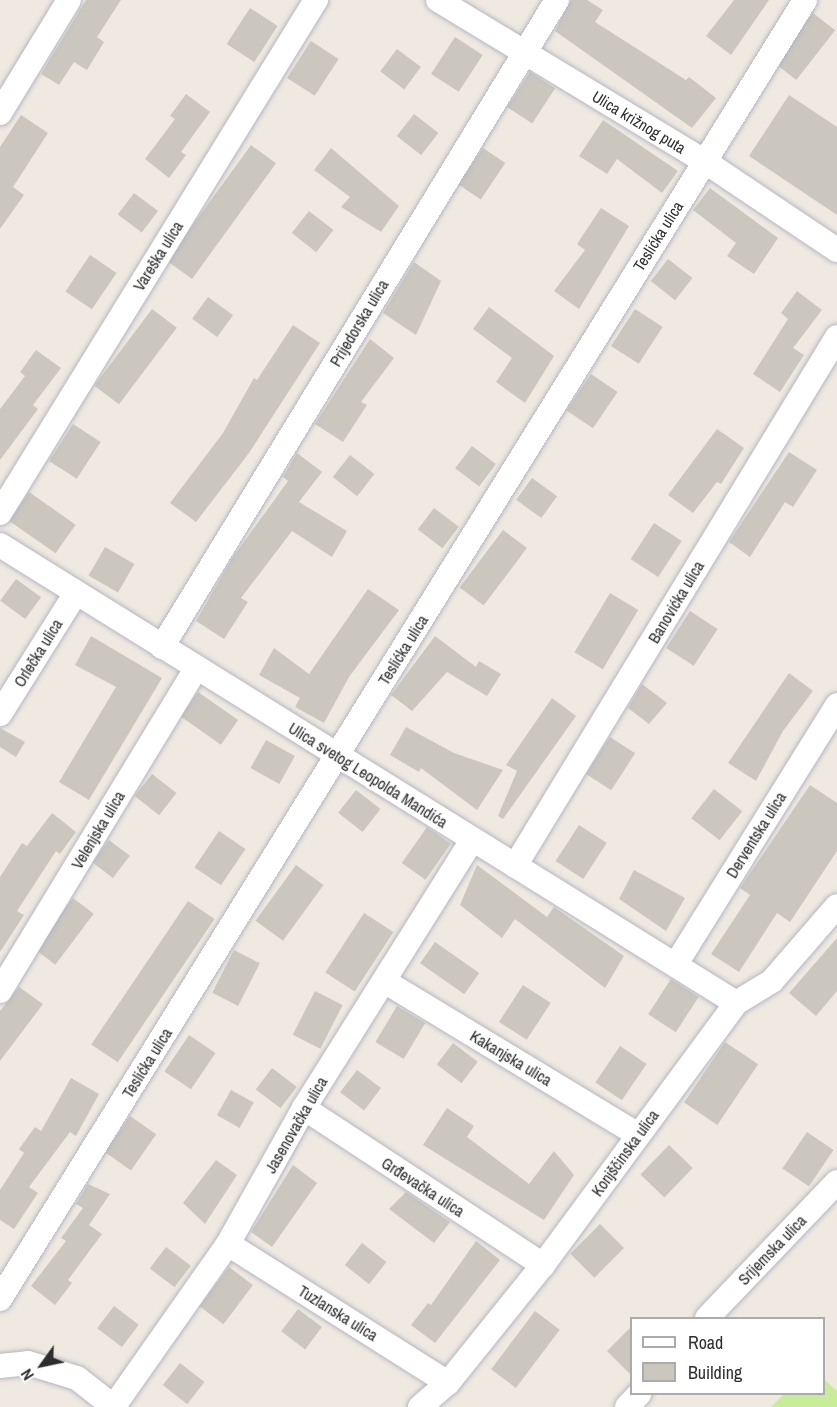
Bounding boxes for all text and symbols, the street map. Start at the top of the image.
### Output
street label: Ulica križnog puta [589,87,689,157]
street label: Teslićka ulica [629,198,687,274]
street label: Vareška ulica [129,218,187,294]
street label: Prijedorska ulica [326,276,392,370]
street label: Banovićka ulica [644,557,708,647]
street label: Teslićka ulica [374,612,432,688]
street label: Orlečka ulica [10,615,66,691]
street label: Ulica svetog Leopolda Mandića [285,718,451,832]
street label: Velenjska ulica [67,788,129,872]
street label: Derventska ulica [722,788,790,882]
street label: Teslićka ulica [118,1025,176,1101]
street label: Kakanjska ulica [467,1026,555,1090]
street label: Jasenovačka ulica [261,1073,331,1177]
street label: Konjščinska ulica [587,1106,663,1200]
street label: Grđevačka ulica [378,1153,468,1221]
street label: Srijemska ulica [734,1211,810,1289]
street label: Tuzlanska ulica [295,1281,381,1345]
legend [630,1317,825,1395]
text: Road [688,1330,723,1355]
north arrow [12,1335,72,1395]
text: Building [688,1360,742,1385]
text: N [15,1365,39,1385]

